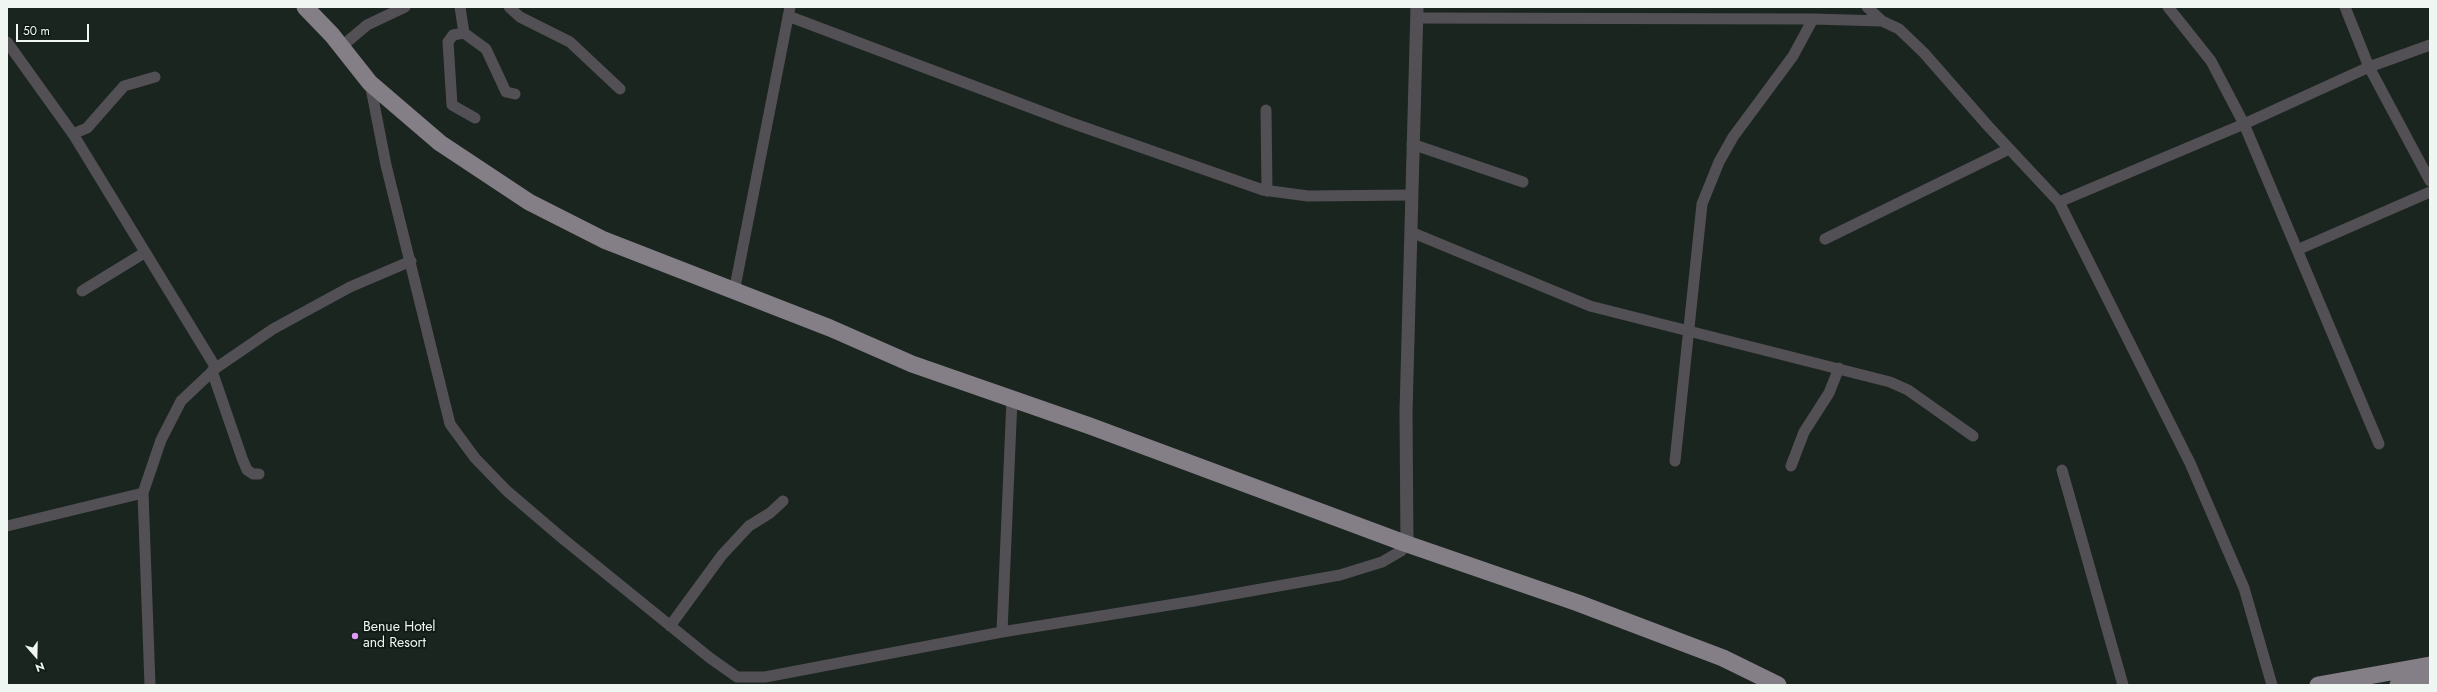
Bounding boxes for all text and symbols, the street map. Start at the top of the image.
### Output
scale bar [18,16,91,42]
text: 50 m [23,22,50,40]
place label: Benue Hotel and Resort [363,620,436,652]
marker: Benue Hotel and Resort [350,631,360,641]
north arrow [16,636,56,676]
text: N [33,658,47,676]

